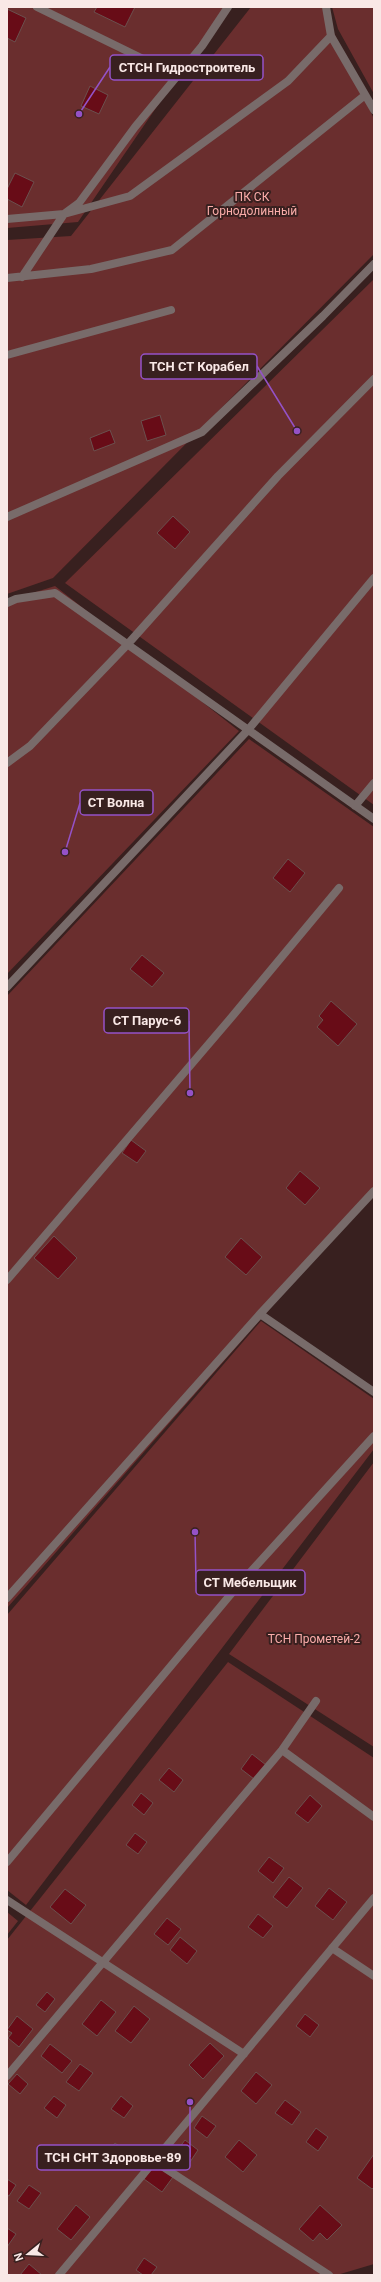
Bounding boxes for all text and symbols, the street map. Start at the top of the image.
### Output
callout: СТСН Гидростроитель [110,55,263,80]
text: СТСН Гидростроитель [119,60,255,75]
park label: ПК СК Горнодолинный [207,190,297,218]
callout: ТСН СТ Корабел [141,354,257,379]
text: ТСН СТ Корабел [149,359,249,374]
callout: СТ Волна [80,790,153,815]
text: СТ Волна [88,795,144,810]
callout: СТ Парус-6 [104,1008,189,1033]
text: СТ Парус-6 [113,1013,182,1028]
callout: СТ Мебельщик [196,1570,305,1595]
text: СТ Мебельщик [203,1575,297,1590]
park label: ТСН Прометей-2 [268,1632,360,1646]
callout: ТСН СНТ Здоровье-89 [37,2145,190,2170]
text: ТСН СНТ Здоровье-89 [44,2150,182,2165]
north arrow [8,2234,48,2274]
text: N [12,2251,26,2263]

